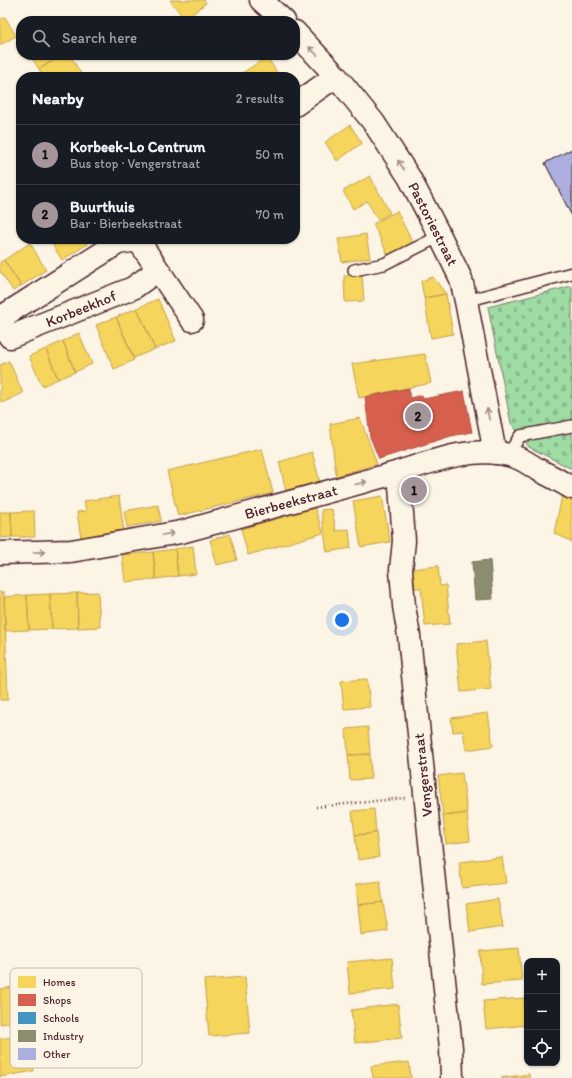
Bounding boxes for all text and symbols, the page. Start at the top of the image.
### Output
search box [16,16,300,60]
icon: search [30,27,52,49]
text: Search here [62,29,137,47]
one-way arrow [308,46,318,56]
text: Nearby [32,88,84,108]
text: 2 results [236,91,284,106]
text: Korbeek-Lo Centrum [70,138,205,156]
text: 1 [42,147,48,162]
text: 50 m [255,147,284,162]
text: Bus stop · Vengerstraat [70,156,200,171]
one-way arrow [397,159,405,171]
street label: Pastoriestraat [404,179,462,269]
text: Buurthuis [70,198,135,216]
text: 2 [42,207,48,222]
text: 70 m [256,207,284,222]
text: Bar · Bierbeekstraat [70,216,182,231]
street label: Korbeekhof [43,287,119,331]
pin: 2 [405,401,431,431]
one-way arrow [483,408,491,421]
pin: 1 [401,475,427,505]
one-way arrow [354,479,367,486]
street label: Bierbeekstraat [242,481,340,523]
one-way arrow [161,530,174,538]
one-way arrow [32,548,45,556]
your location [332,610,352,630]
street label: Vengerstraat [410,732,436,818]
map controls [524,958,560,1066]
button: + [524,958,560,994]
legend [10,968,142,1068]
text: Homes [43,976,76,989]
text: Shops [43,994,71,1007]
button: − [524,994,560,1030]
text: Schools [43,1012,79,1025]
text: Industry [43,1030,85,1043]
button: locate [524,1030,560,1066]
text: Other [43,1048,71,1061]

